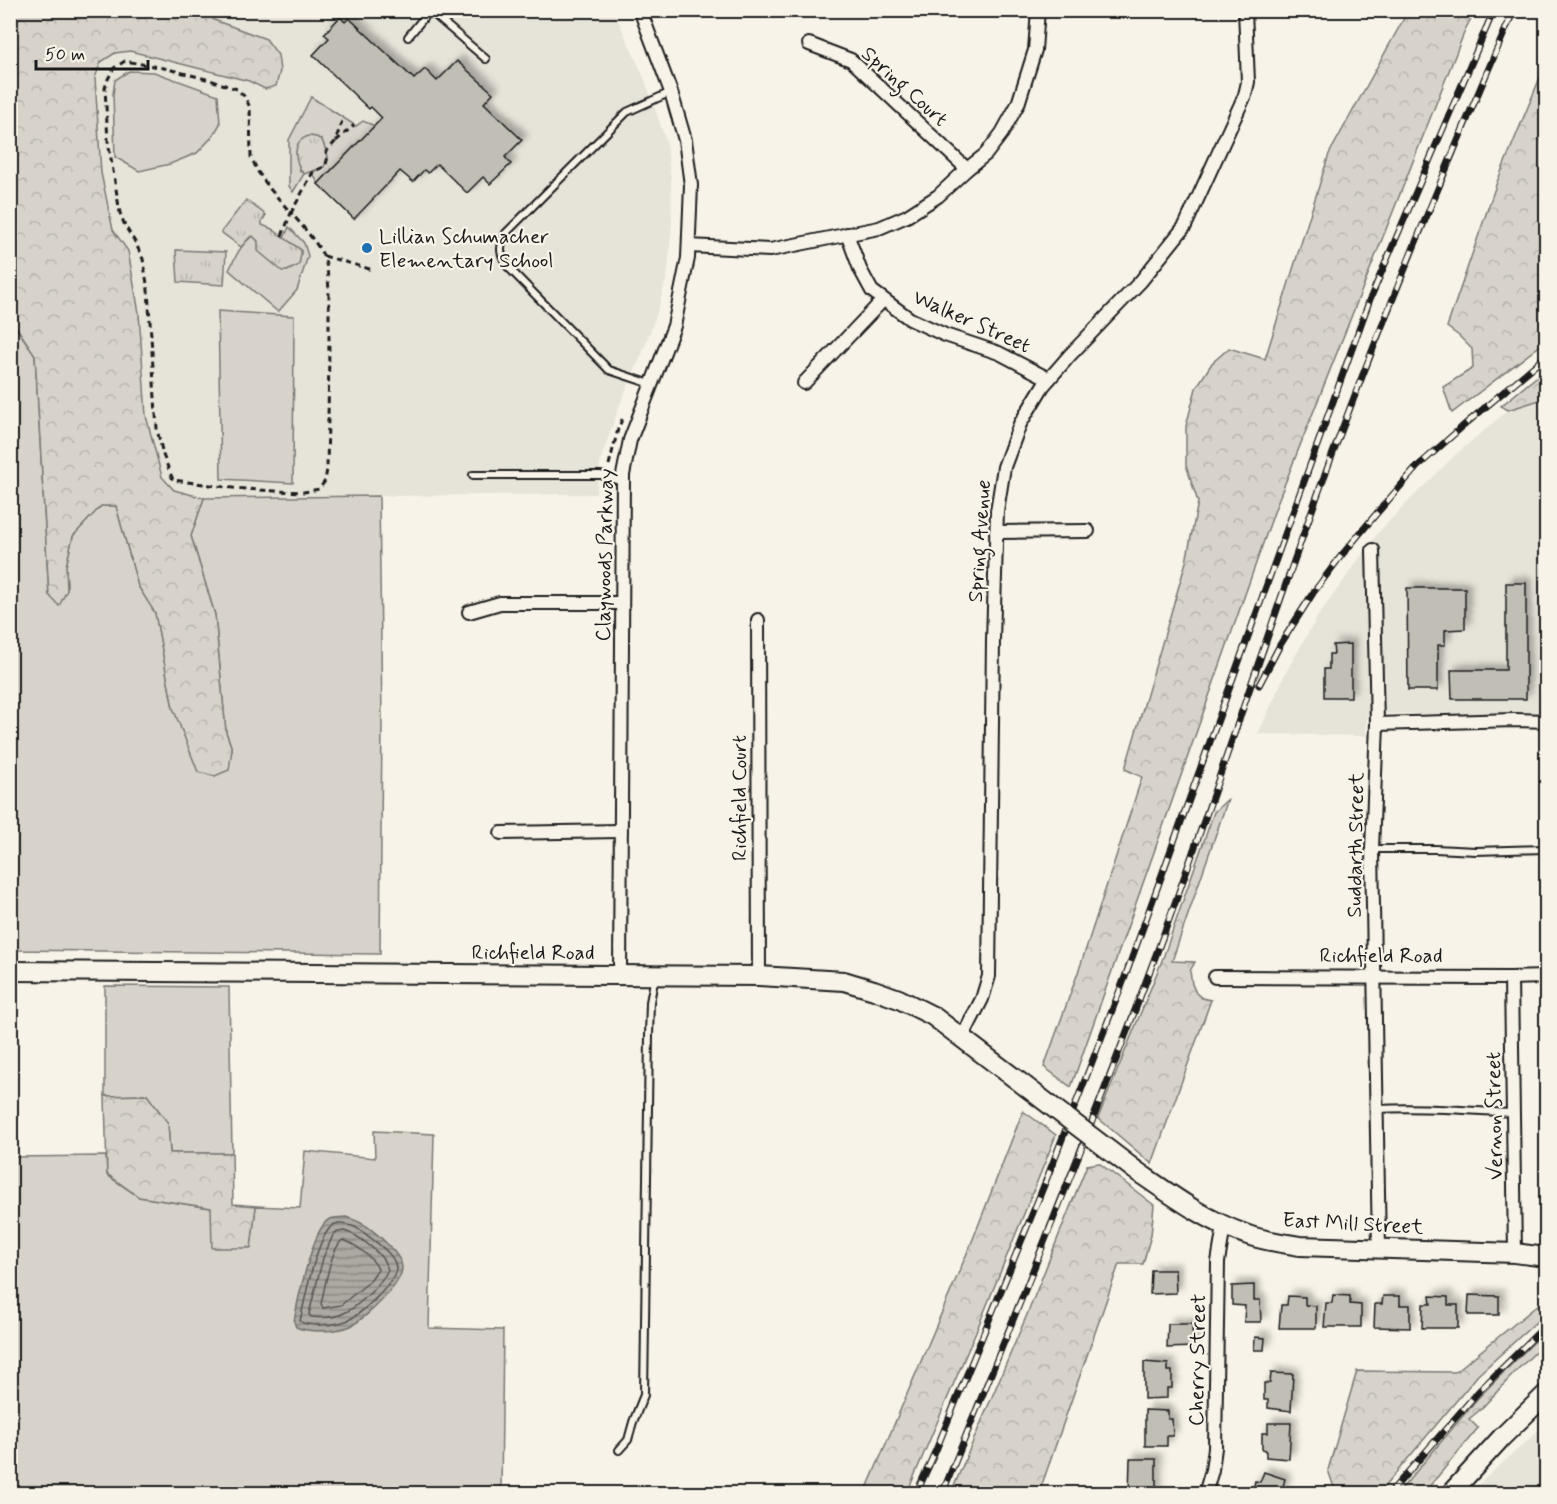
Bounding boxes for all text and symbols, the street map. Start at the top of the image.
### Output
scale bar [36,33,148,71]
street label: Spring Court [854,40,954,135]
text: 50 m [45,43,85,67]
place label: Lillian Schumacher Elementary School [379,223,554,275]
marker: Lillian Schumacher Elementary School [360,241,374,255]
street label: Walker Street [908,284,1035,360]
street label: Claywoods Parkway [589,468,621,642]
street label: Spring Avenue [962,479,1000,604]
street label: Richfield Court [726,735,754,861]
street label: Suddarth Street [1341,772,1371,918]
street label: Richfield Road [471,939,595,967]
street label: Richfield Road [1319,942,1443,970]
street label: Vernon Street [1480,1051,1510,1180]
street label: East Mill Street [1282,1206,1425,1242]
street label: Cherry Street [1183,1293,1213,1426]

